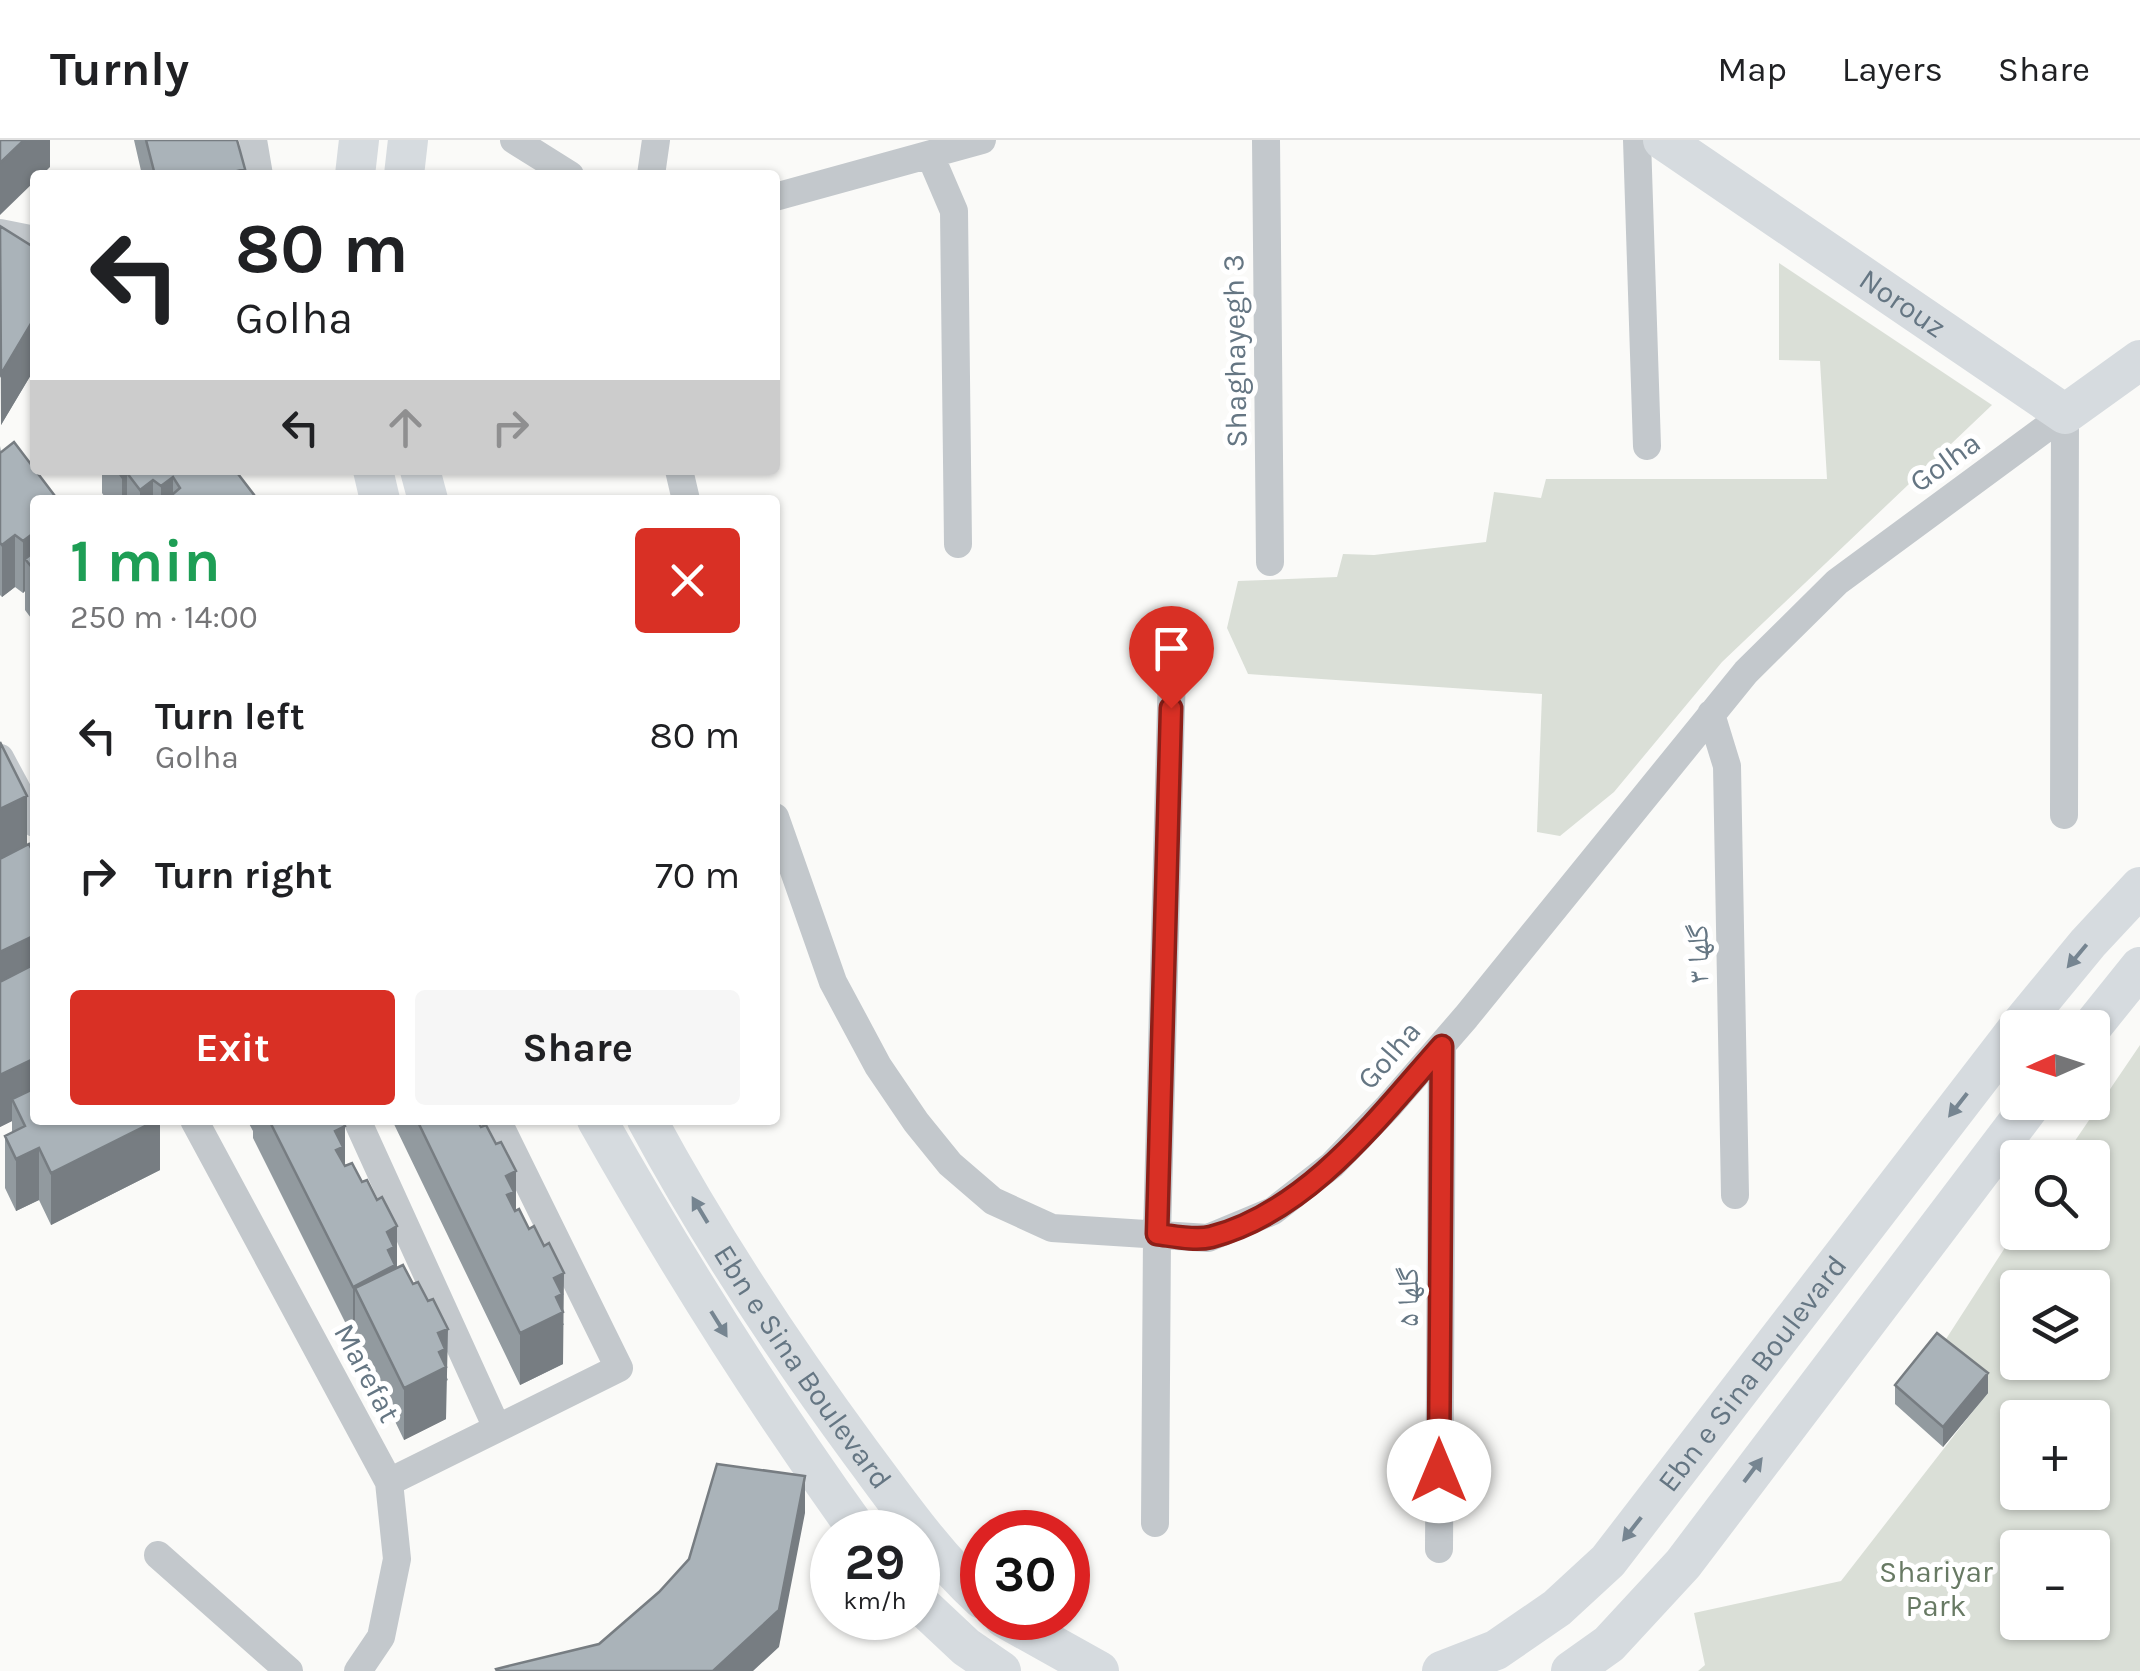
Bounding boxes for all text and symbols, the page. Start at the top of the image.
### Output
text: Turnly [50,41,189,97]
text: Map [1717,49,1787,90]
text: Layers [1842,49,1943,90]
text: Share [1998,49,2090,90]
text: 80 m [235,208,409,290]
icon: left [70,210,200,340]
street label: Shaghayegh 3 [1215,254,1255,448]
street label: Norouz [1853,261,1953,345]
text: Golha [235,292,353,344]
icon: left [273,400,328,455]
icon: ahead [378,400,433,455]
icon: right [483,400,538,455]
street label: Golha [1903,424,1987,500]
text: 1 min [70,526,221,596]
button: close [635,528,740,633]
text: 250 m · 14:00 [70,599,258,636]
pin [1129,606,1214,709]
icon: arrive [1144,621,1199,676]
text: Turn left [155,694,305,739]
icon: left [70,708,125,763]
text: 80 m [650,713,740,758]
text: Golha [155,739,239,776]
icon: right [70,848,125,903]
text: Turn right [155,853,332,898]
text: 70 m [655,853,740,898]
street label: گلها ۳ [1679,924,1717,984]
one-way arrow [2066,943,2088,968]
button: Exit [70,990,395,1105]
button: Share [415,990,740,1105]
north arrow [2000,1010,2110,1120]
map controls [2000,1010,2110,1640]
street label: Golha [1350,1013,1428,1097]
one-way arrow [1948,1092,1969,1118]
button: search [2000,1140,2110,1250]
one-way arrow [692,1196,709,1224]
street label: Ebn e Sina Boulevard [706,1238,899,1496]
street label: Ebn e Sina Boulevard [1650,1248,1855,1499]
street label: گلها ۵ [1390,1267,1426,1327]
button: layers [2000,1270,2110,1380]
one-way arrow [710,1310,728,1337]
street label: Marefat [326,1318,408,1428]
button: + [2000,1400,2110,1510]
position arrow [1387,1419,1491,1523]
one-way arrow [1742,1457,1762,1483]
speed limit sign: 30 [960,1510,1090,1640]
one-way arrow [1622,1516,1643,1542]
button: − [2000,1530,2110,1640]
text: 29 [845,1533,905,1592]
park label: Shariyar Park [1879,1554,1993,1624]
text: km/h [843,1586,907,1615]

